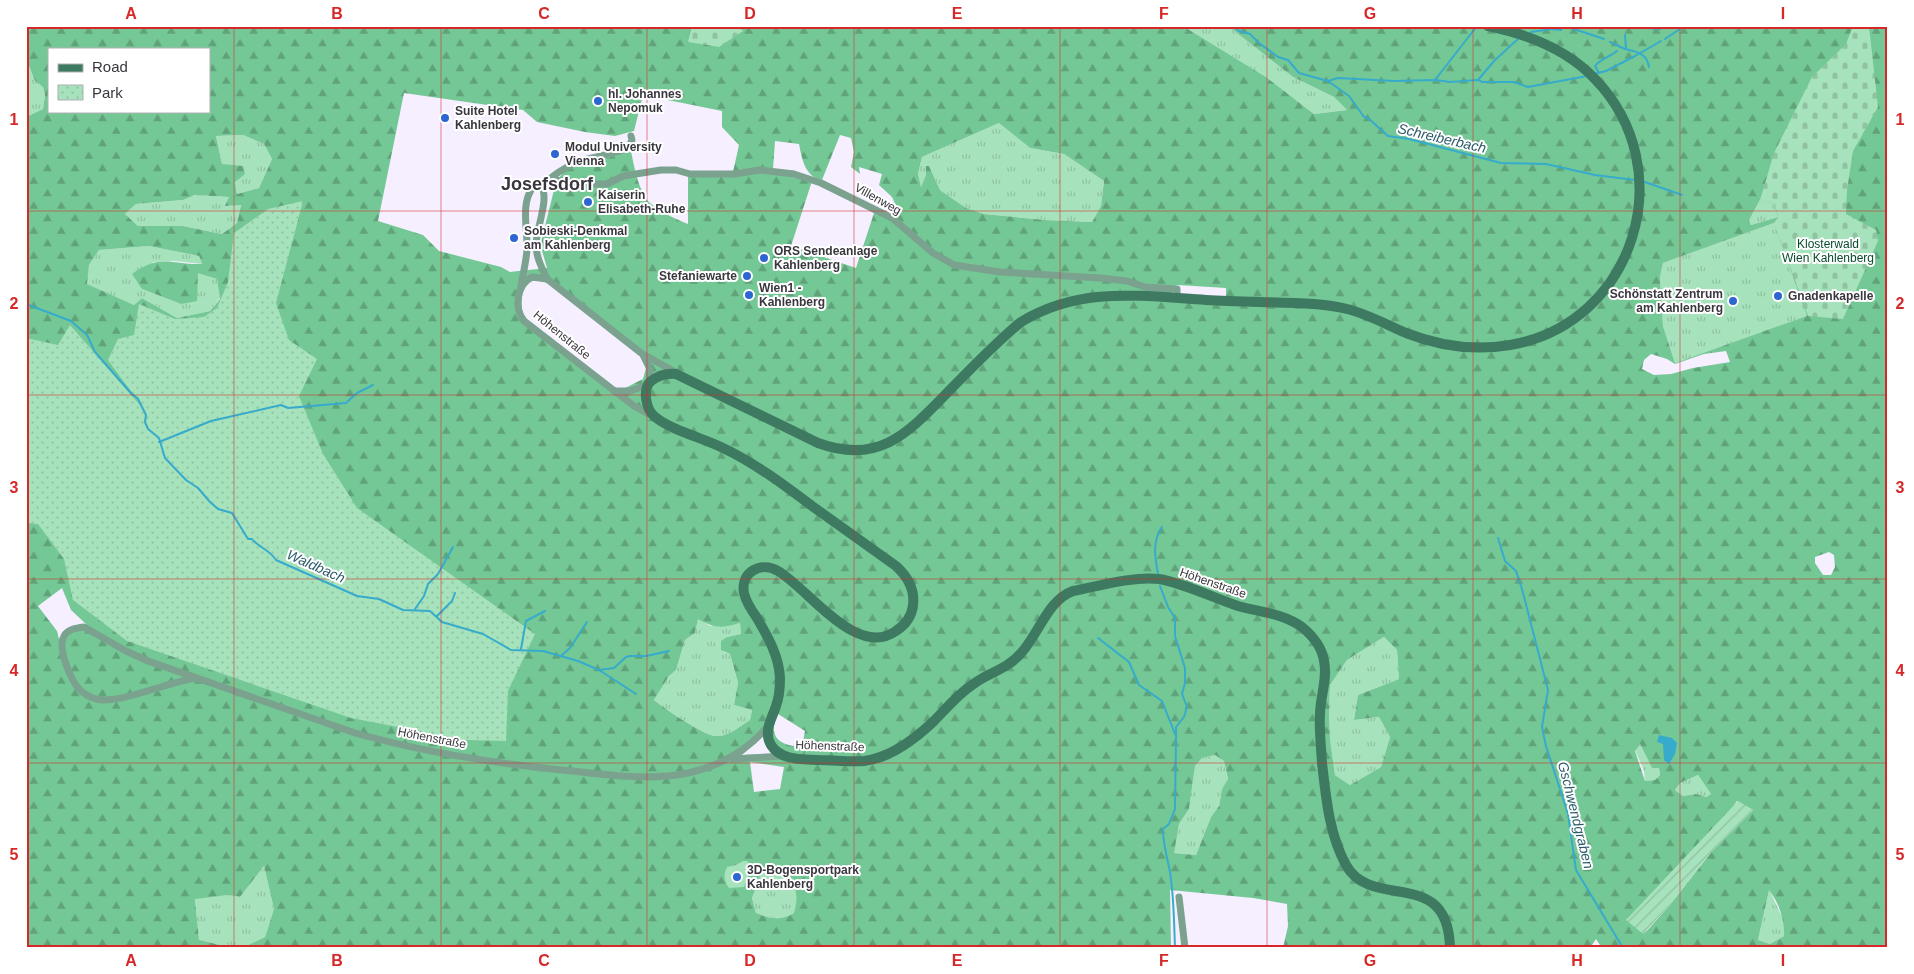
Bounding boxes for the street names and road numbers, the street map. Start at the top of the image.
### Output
street label: Villenweg [852,180,904,218]
street label: Höhenstraße [531,308,594,362]
street label: Höhenstraße [1178,565,1248,601]
street label: Höhenstraße [397,725,468,752]
street label: Höhenstraße [795,738,865,754]

